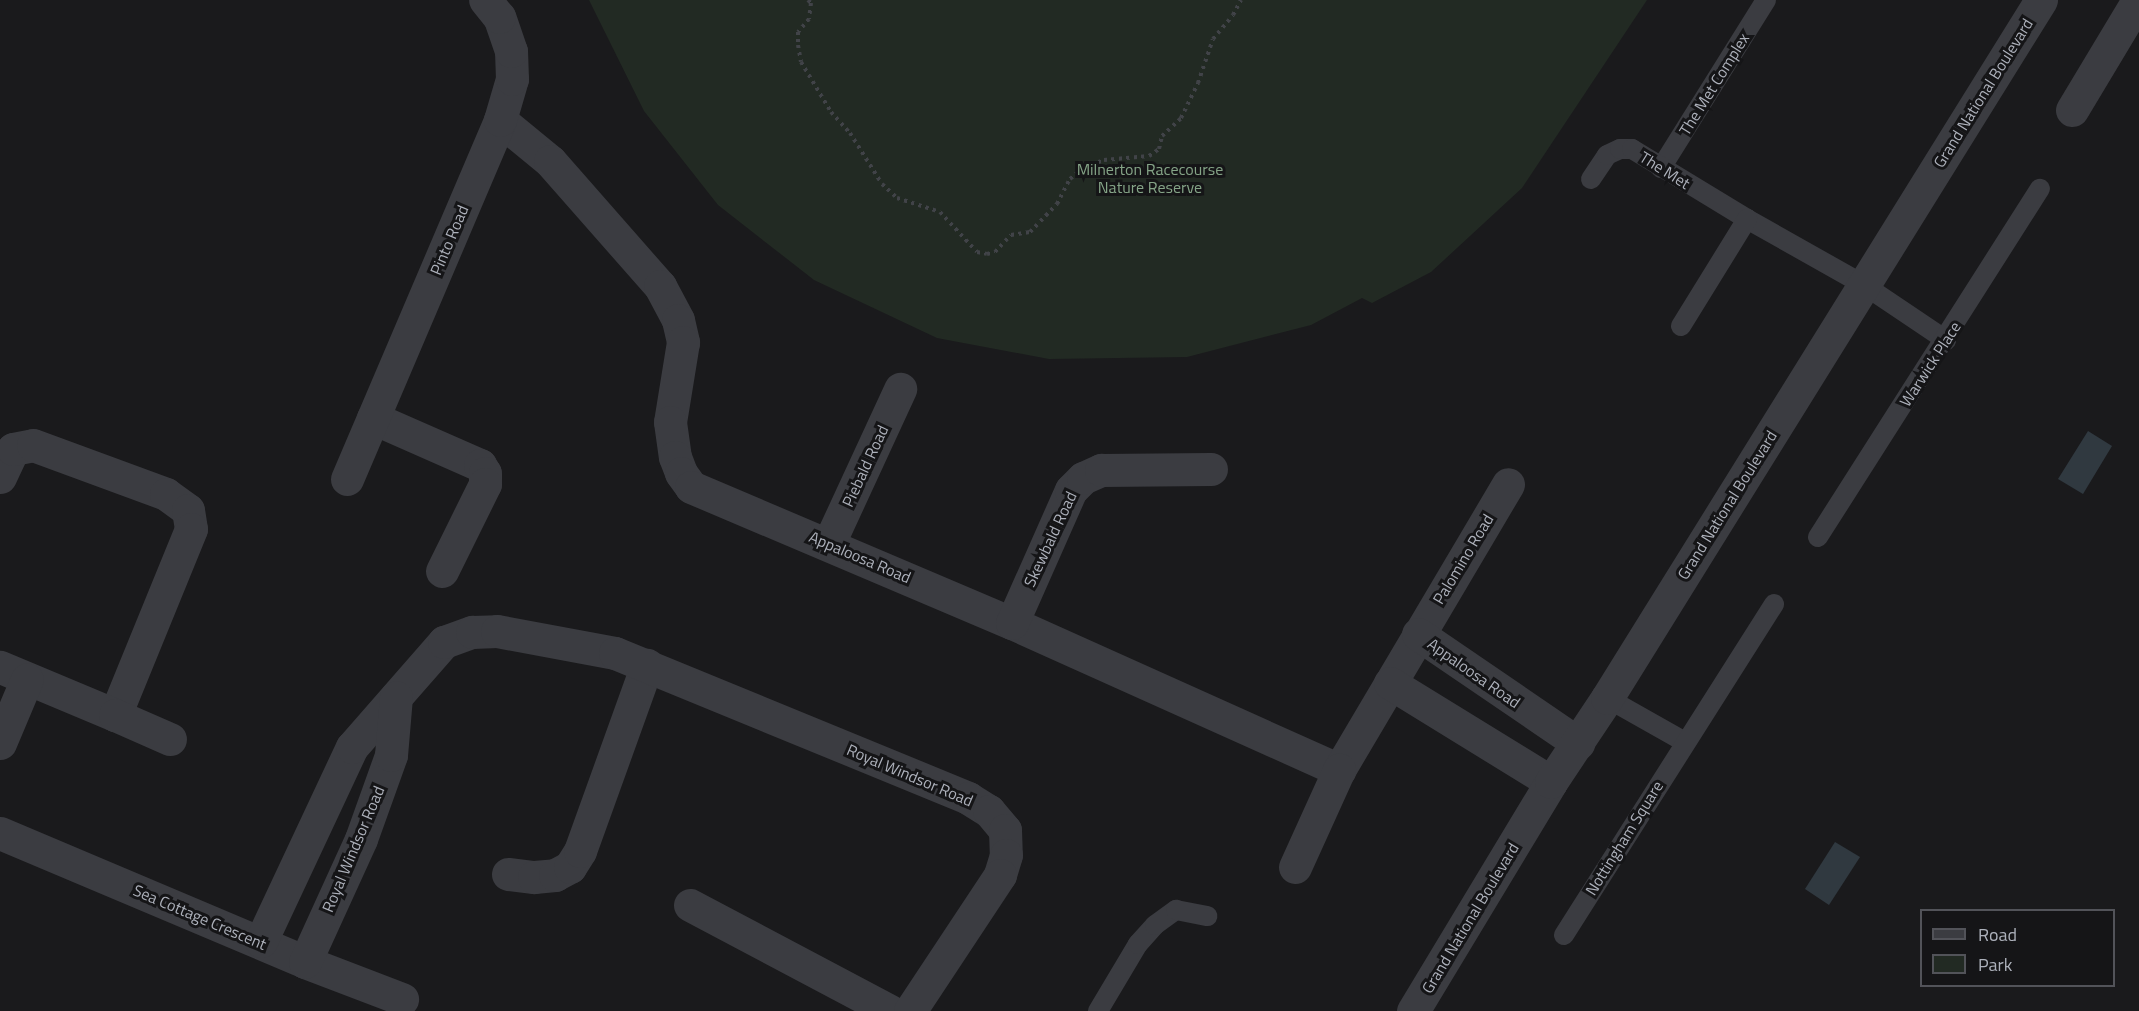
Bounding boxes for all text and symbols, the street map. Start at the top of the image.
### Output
street label: Grand National Boulevard [1929,15,2037,171]
street label: The Met Complex [1675,29,1753,139]
street label: The Met [1636,147,1694,193]
park label: Milnerton Racecourse Nature Reserve [1077,159,1223,197]
street label: Pinto Road [426,202,472,278]
street label: Warwick Place [1895,318,1965,410]
street label: Piebald Road [838,422,892,510]
street label: Grand National Boulevard [1673,427,1781,583]
street label: Skewbald Road [1020,488,1080,590]
street label: Palomino Road [1429,510,1497,608]
street label: Appaloosa Road [806,527,914,587]
street label: Appaloosa Road [1424,634,1524,712]
street label: Royal Windsor Road [844,740,976,810]
street label: Nottingham Square [1581,777,1667,899]
street label: Royal Windsor Road [318,783,388,915]
street label: Grand National Boulevard [1417,839,1523,997]
street label: Sea Cottage Crescent [130,880,270,954]
legend [1920,909,2115,987]
text: Road [1978,921,2017,948]
text: Park [1978,951,2012,978]

